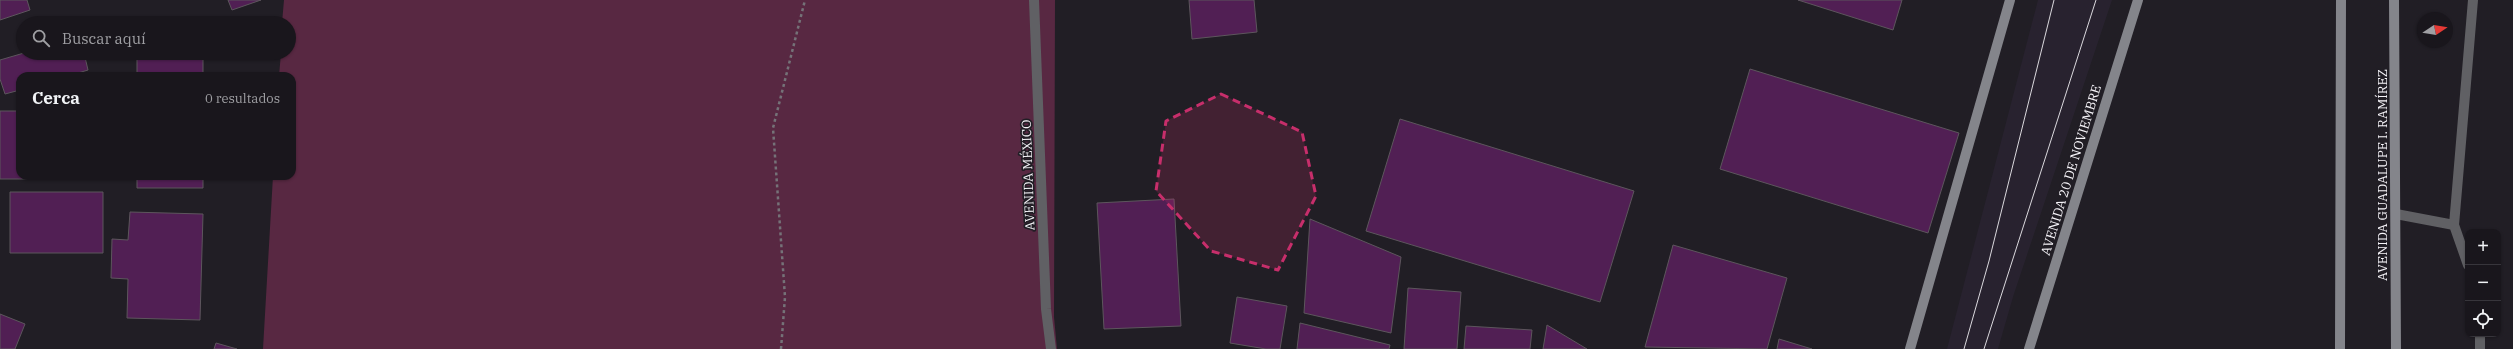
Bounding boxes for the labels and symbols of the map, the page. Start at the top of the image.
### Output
north arrow [2417,12,2453,48]
street label: AVENIDA GUADALUPE I. RAMÍREZ [2374,69,2391,281]
street label: AVENIDA 20 DE NOVIEMBRE [2037,83,2105,257]
street label: AVENIDA MÉXICO [1018,119,1038,231]

